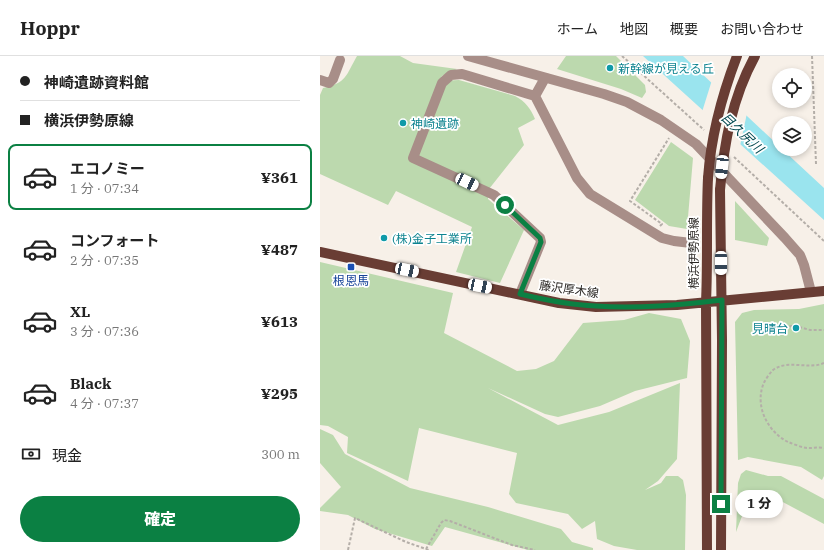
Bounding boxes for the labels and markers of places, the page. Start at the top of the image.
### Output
place label: 新幹線が見える丘 [618,61,714,76]
marker: 新幹線が見える丘 [605,63,615,73]
place label: 神崎遺跡 [411,116,459,131]
marker: 神崎遺跡 [398,118,408,128]
place label: (株)金子工業所 [392,231,472,246]
marker: (株)金子工業所 [379,233,389,243]
marker: 根恩馬 [346,262,356,272]
place label: 根恩馬 [333,273,369,288]
place label: 見晴台 [752,321,788,336]
marker: 見晴台 [791,323,801,333]

